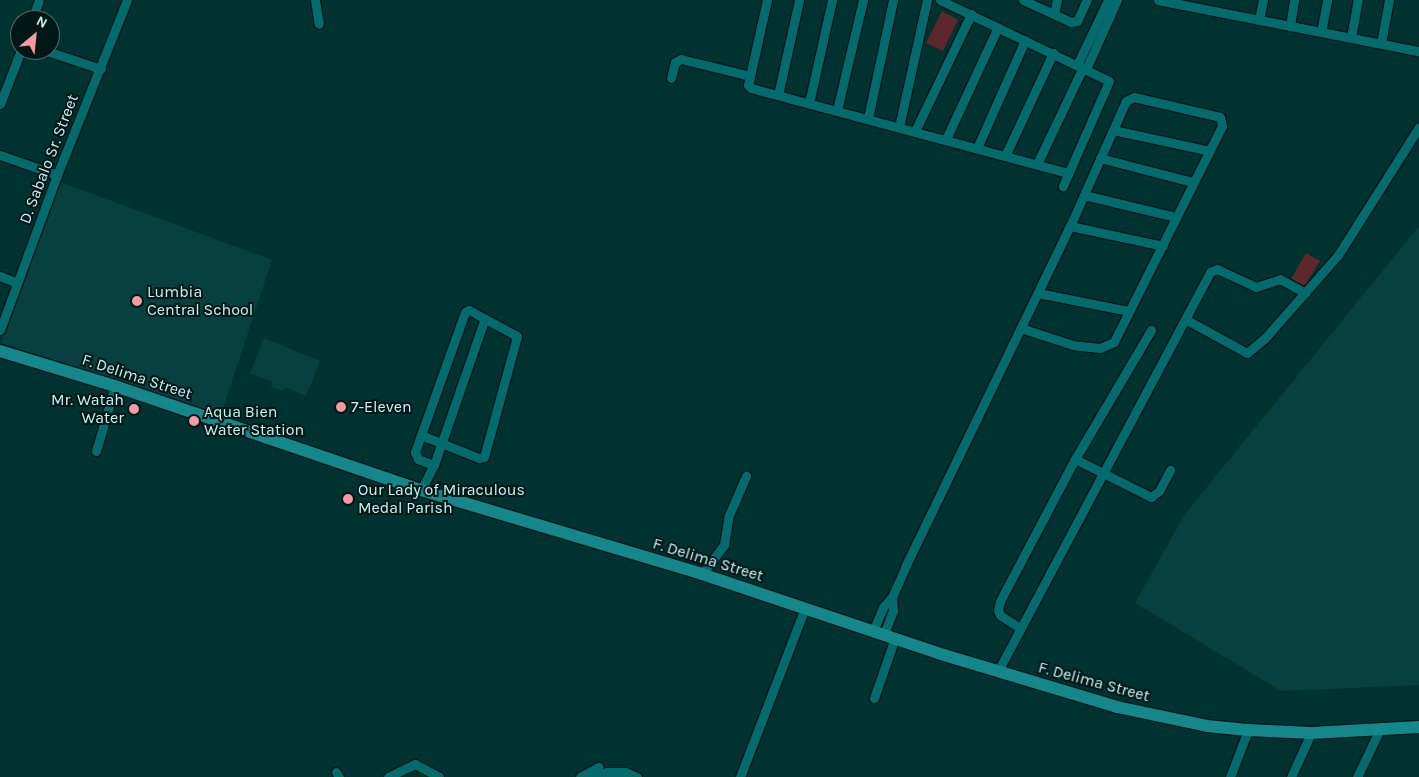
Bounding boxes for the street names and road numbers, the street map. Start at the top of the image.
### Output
street label: D. Sabalo Sr. Street [15,92,83,226]
street label: F. Delima Street [80,350,194,404]
street label: F. Delima Street [650,534,766,586]
street label: F. Delima Street [1036,658,1152,706]

